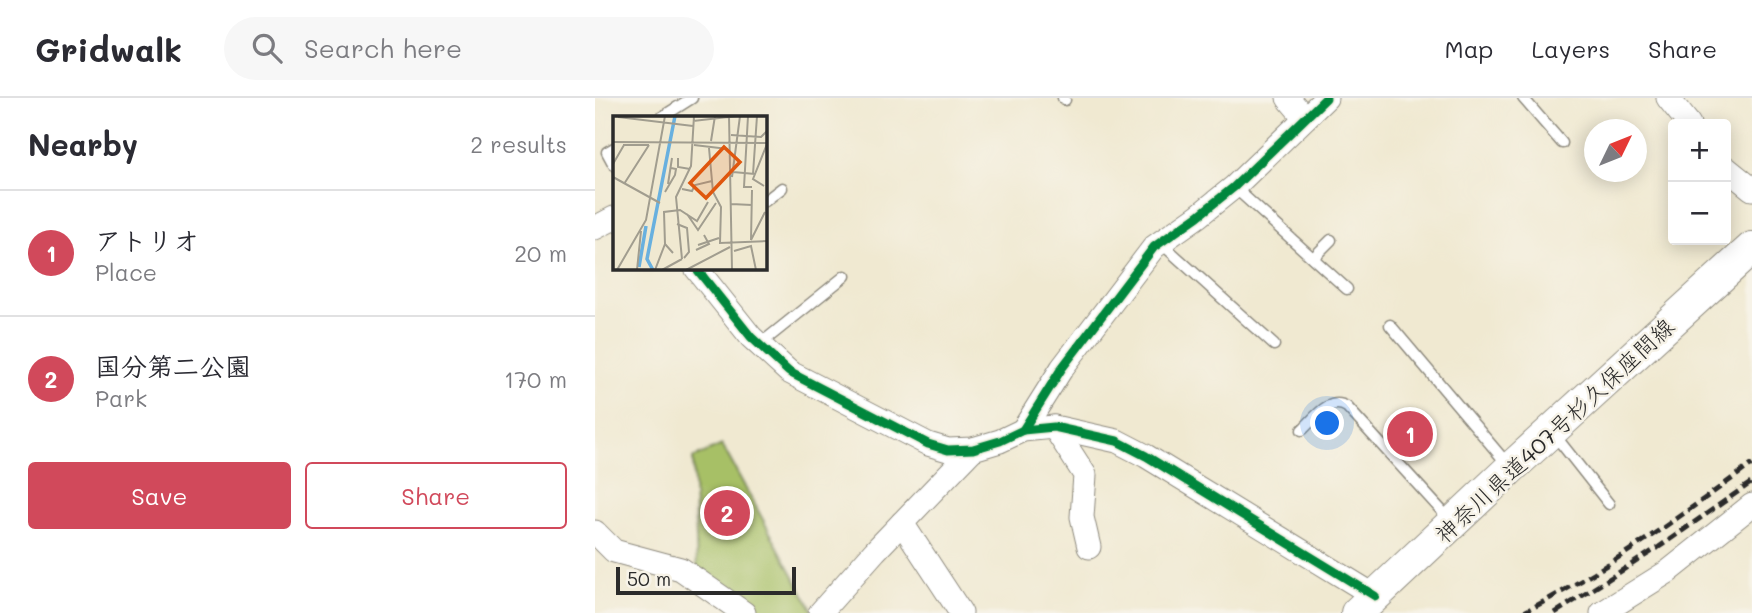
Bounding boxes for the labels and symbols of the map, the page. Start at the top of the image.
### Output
inset map [613,116,767,270]
north arrow [1584,119,1647,182]
street label: 神奈川県道407号杉久保座間線 [1428,311,1680,549]
your location [1310,406,1344,440]
pin: 1 [1387,408,1433,460]
pin: 2 [704,487,750,539]
scale bar [616,564,796,596]

